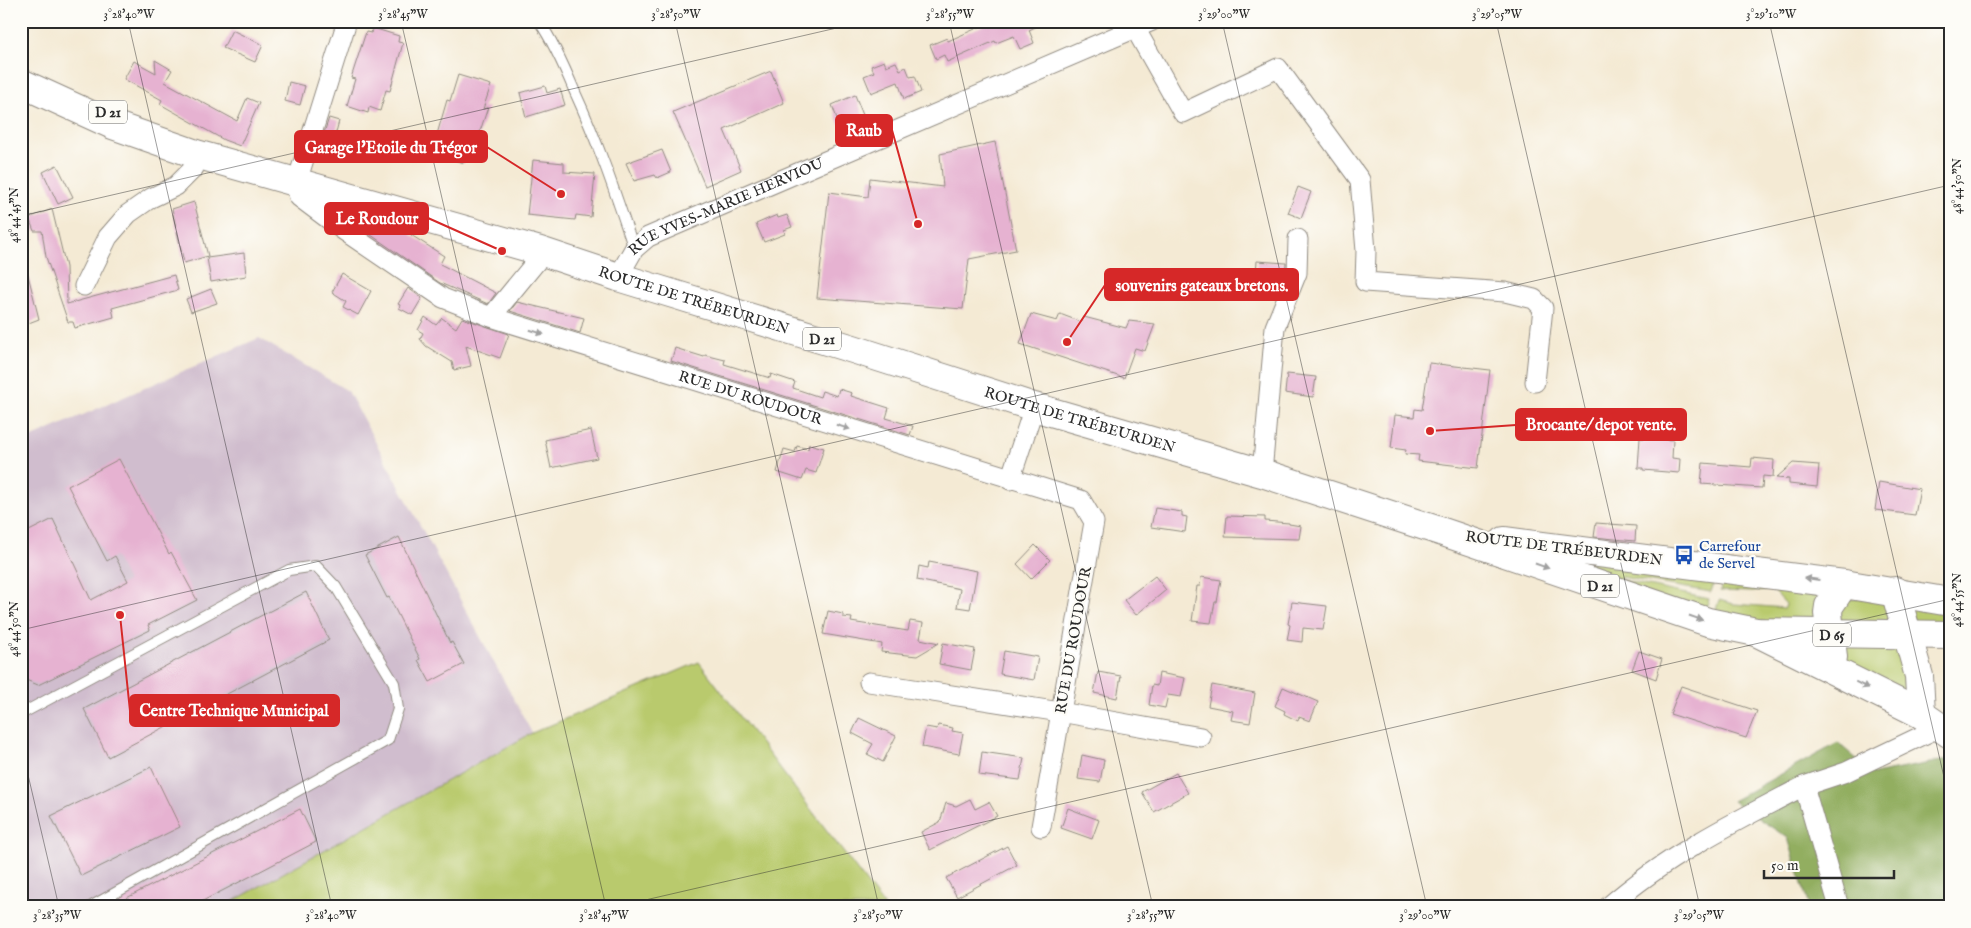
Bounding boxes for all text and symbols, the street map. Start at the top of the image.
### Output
text: 3°28'40"W [103,7,155,22]
text: 3°28'45"W [378,7,428,22]
text: 3°28'50"W [651,7,701,22]
text: 3°28'55"W [926,7,975,22]
text: 3°29'00"W [1198,7,1250,22]
text: 3°29'05"W [1472,7,1523,22]
text: 3°29'10"W [1746,7,1797,22]
road number: D 21 [89,100,127,124]
callout: Raub [836,115,892,146]
text: Raub [846,122,882,142]
callout: Garage l'Etoile du Trégor [295,131,487,162]
text: Garage l'Etoile du Trégor [305,139,477,159]
street label: RUE YVES-MARIE HERVIOU [624,154,827,260]
text: 48°44'50"N [1950,157,1965,214]
text: 48°44'45"N [7,186,22,243]
callout: Le Roudour [325,203,428,234]
text: Le Roudour [336,210,418,230]
street label: ROUTE DE TRÉBEURDEN [596,262,791,339]
callout: souvenirs gateaux bretons. [1105,269,1298,300]
text: souvenirs gateaux bretons. [1116,277,1288,297]
road number: D 21 [803,328,841,350]
one-way arrow [530,329,545,336]
street label: RUE DU ROUDOUR [676,367,825,429]
street label: ROUTE DE TRÉBEURDEN [982,383,1177,457]
callout: Brocante/ depot vente. [1516,409,1686,440]
text: Brocante/ depot vente. [1526,416,1676,436]
one-way arrow [835,424,850,432]
street label: ROUTE DE TRÉBEURDEN [1464,527,1664,570]
place label: Carrefour de Servel [1699,537,1761,573]
bus stop icon: Carrefour de Servel [1673,544,1695,566]
one-way arrow [1534,563,1549,570]
street label: RUE DU ROUDOUR [1051,564,1096,715]
text: 48°44'55"N [1950,572,1965,627]
road number: D 21 [1581,574,1619,598]
one-way arrow [1803,575,1819,583]
text: 48°44'50"N [7,600,22,657]
one-way arrow [1688,615,1703,622]
road number: D 65 [1813,624,1851,646]
one-way arrow [1855,681,1869,689]
callout: Centre Technique Municipal [130,695,339,726]
text: Centre Technique Municipal [139,702,329,722]
scale bar [1764,848,1894,880]
text: 50 m [1771,856,1799,875]
text: 3°28'35"W [33,908,82,923]
text: 3°28'40"W [305,908,357,923]
text: 3°28'45"W [579,908,629,923]
text: 3°28'50"W [853,908,903,923]
text: 3°28'55"W [1127,908,1176,923]
text: 3°29'00"W [1399,908,1451,923]
text: 3°29'05"W [1674,908,1725,923]

